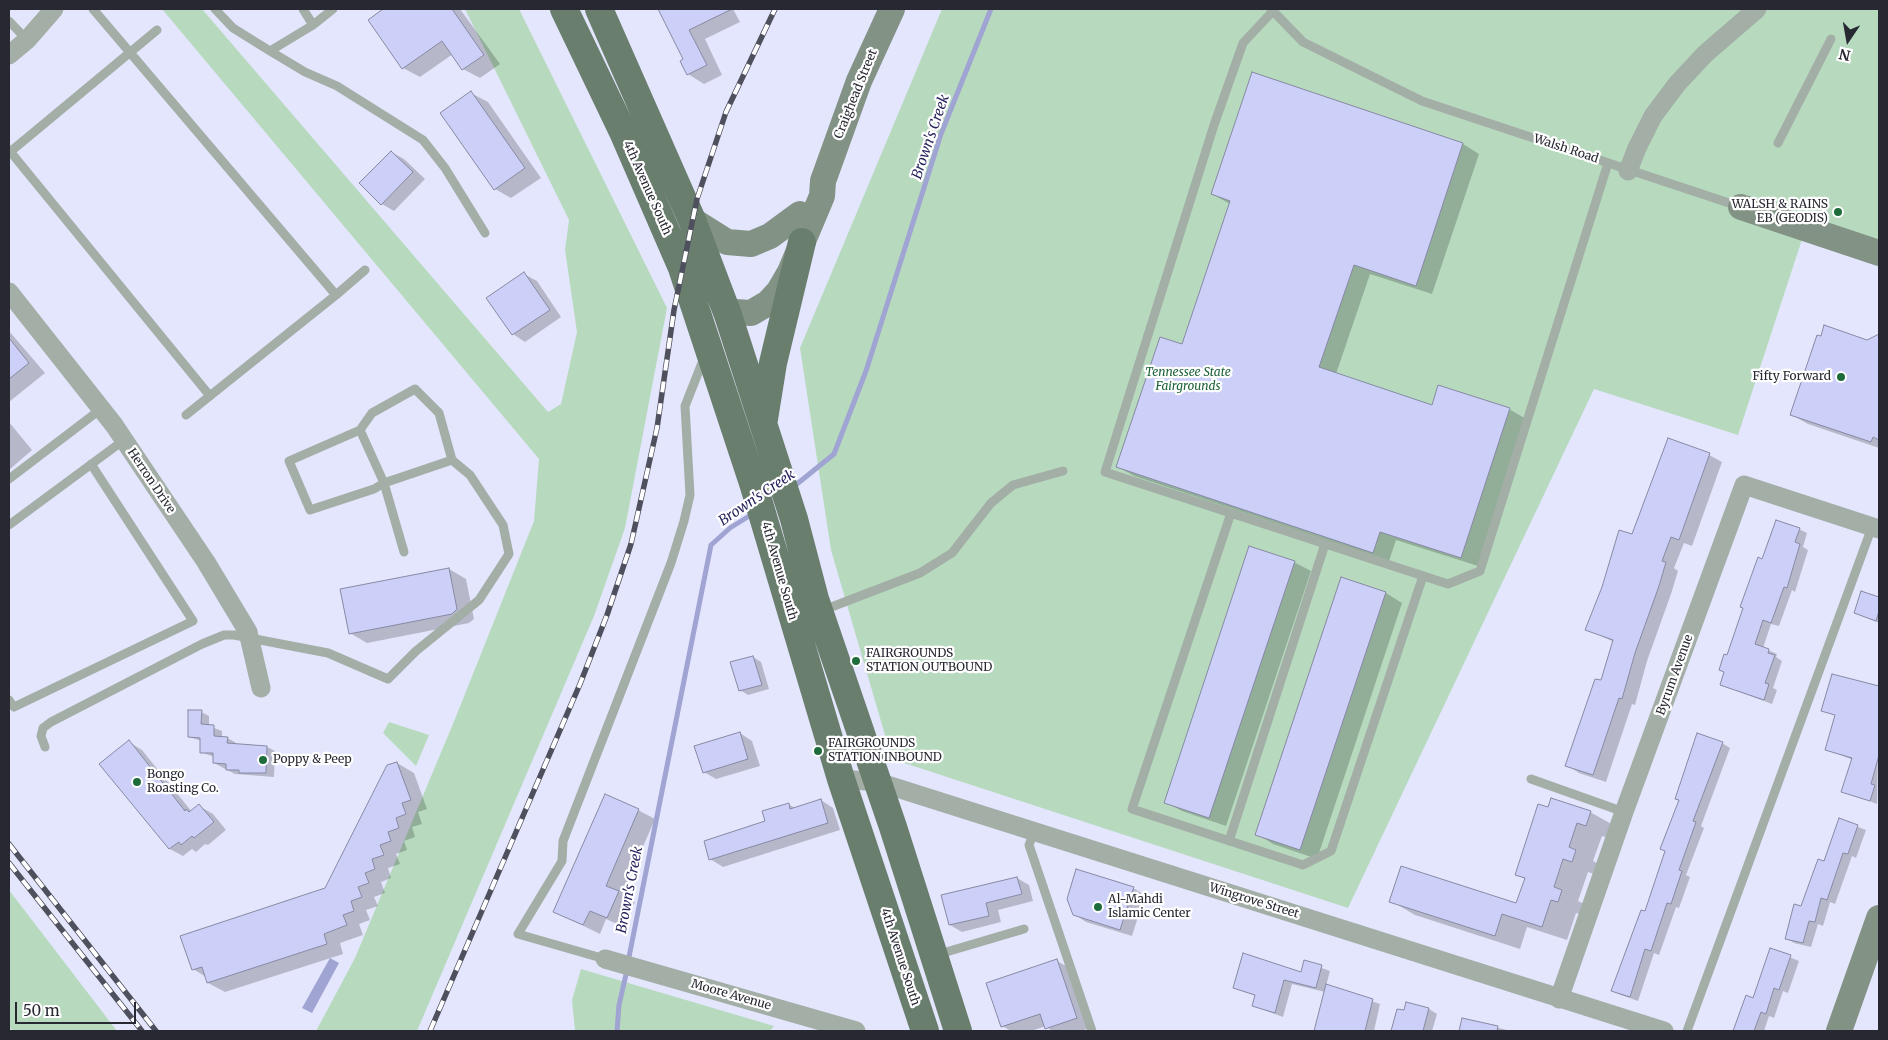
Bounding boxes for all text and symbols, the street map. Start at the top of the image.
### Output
north arrow [1823,15,1873,65]
text: N [1838,45,1852,65]
street label: Craighead Street [831,47,881,141]
water label: Brown's Creek [909,93,953,181]
street label: Walsh Road [1532,132,1600,166]
street label: 4th Avenue South [620,139,674,237]
place label: WALSH & RAINS EB (GEODIS) [1732,198,1828,226]
marker: WALSH & RAINS EB (GEODIS) [1832,206,1844,218]
park label: Tennessee State Fairgrounds [1145,366,1231,394]
place label: Fifty Forward [1752,370,1831,384]
marker: Fifty Forward [1835,371,1847,383]
street label: Herron Drive [124,446,178,516]
water label: Brown's Creek [716,466,798,530]
street label: 4th Avenue South [758,520,800,622]
street label: Byrum Avenue [1654,633,1696,717]
place label: FAIRGROUNDS STATION OUTBOUND [866,647,992,675]
marker: FAIRGROUNDS STATION OUTBOUND [850,655,862,667]
place label: FAIRGROUNDS STATION INBOUND [828,737,942,765]
marker: FAIRGROUNDS STATION INBOUND [812,745,824,757]
place label: Poppy & Peep [273,753,352,767]
marker: Poppy & Peep [257,754,269,766]
place label: Bongo Roasting Co. [147,768,219,796]
marker: Bongo Roasting Co. [131,776,143,788]
water label: Brown's Creek [613,845,647,935]
street label: Wingrove Street [1207,880,1301,922]
place label: Al-Mahdi Islamic Center [1108,893,1191,921]
marker: Al-Mahdi Islamic Center [1092,901,1104,913]
street label: 4th Avenue South [877,906,923,1008]
street label: Moore Avenue [689,977,773,1013]
scale bar [18,992,139,1024]
text: 50 m [23,1001,60,1020]

